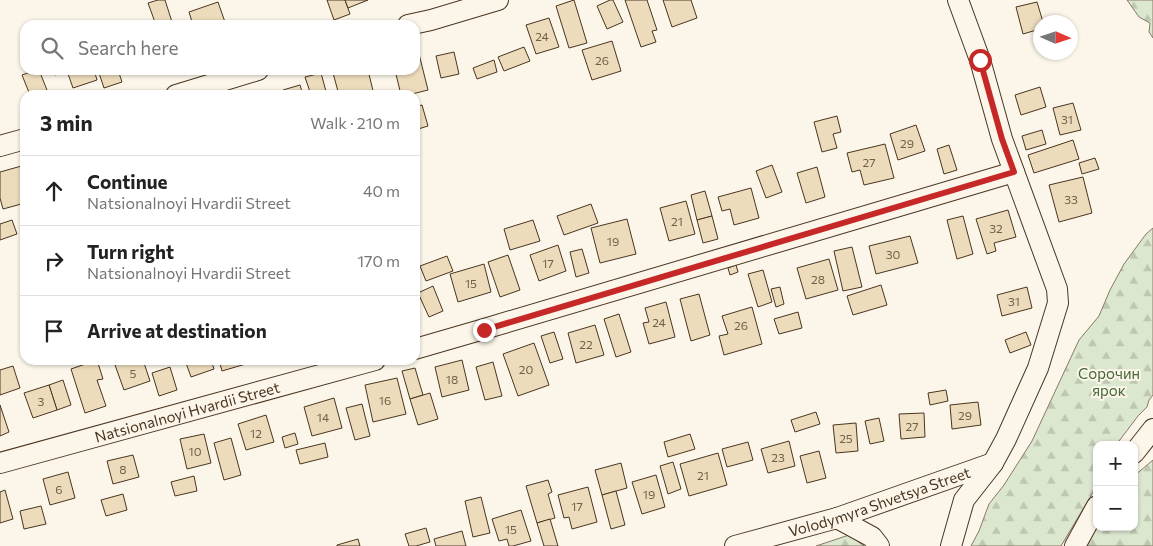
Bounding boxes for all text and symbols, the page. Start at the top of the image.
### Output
north arrow [1033,15,1078,60]
search box [20,20,420,75]
house number: 24 [535,29,549,43]
icon: search [38,34,66,62]
text: Search here [78,36,178,59]
route start [969,49,992,72]
house number: 26 [595,53,609,67]
text: 3 min [40,110,93,135]
house number: 31 [1061,112,1073,126]
text: Walk · 210 m [310,113,400,132]
house number: 29 [900,136,914,150]
house number: 27 [863,155,875,169]
text: Continue [87,170,167,193]
icon: ahead [40,177,68,205]
text: 40 m [363,181,400,200]
house number: 33 [1064,192,1078,206]
text: Natsionalnoyi Hvardii Street [87,193,291,212]
house number: 21 [671,214,683,228]
house number: 32 [989,221,1003,235]
house number: 19 [607,234,619,248]
text: Turn right [87,240,174,263]
icon: right [40,247,68,275]
house number: 30 [886,247,901,261]
text: 170 m [357,251,400,270]
house number: 17 [542,256,554,270]
text: Natsionalnoyi Hvardii Street [87,263,291,282]
house number: 28 [811,272,825,286]
house number: 15 [465,276,477,290]
house number: 31 [1008,294,1020,308]
house number: 24 [652,315,666,329]
icon: arrive [40,317,68,345]
house number: 26 [734,318,748,332]
text: Arrive at destination [87,319,267,342]
route end [473,319,496,342]
house number: 22 [579,337,593,351]
house number: 20 [519,362,533,376]
park label: Сорочин ярок [1078,364,1140,399]
house number: 5 [130,366,137,380]
house number: 18 [446,372,458,386]
street label: Natsionalnoyi Hvardii Street [93,378,282,446]
house number: 16 [379,393,391,407]
house number: 3 [38,394,45,408]
house number: 29 [958,408,972,422]
house number: 14 [317,410,329,424]
house number: 27 [906,419,918,433]
house number: 12 [250,426,262,440]
house number: 25 [839,431,853,445]
map controls [1093,441,1138,531]
button: + [1093,441,1138,486]
house number: 10 [189,444,202,458]
house number: 23 [771,450,785,464]
house number: 8 [119,462,127,476]
street label: Volodymyra Shvetsya Street [786,463,973,540]
house number: 21 [697,468,709,482]
house number: 6 [55,482,63,496]
button: − [1093,486,1138,531]
house number: 19 [643,487,655,501]
house number: 17 [571,499,583,513]
house number: 15 [505,522,517,536]

